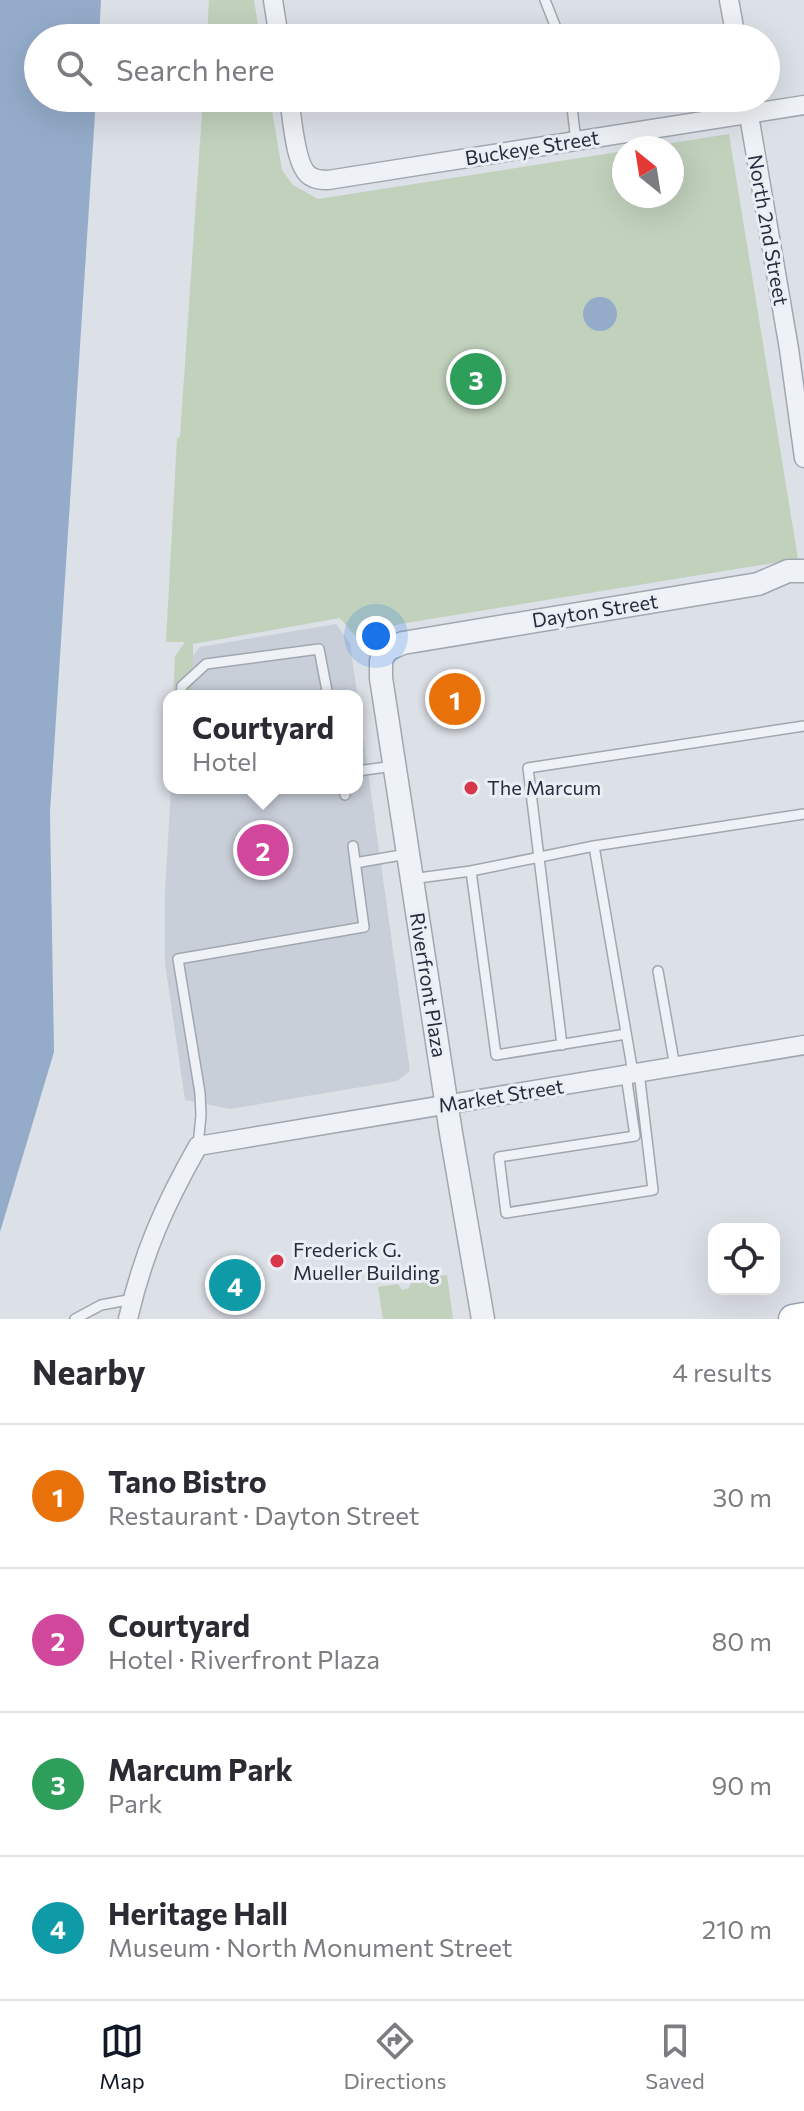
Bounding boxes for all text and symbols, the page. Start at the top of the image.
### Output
search box [24,24,780,112]
icon: search [52,46,96,90]
text: Search here [116,50,275,87]
street label: Buckeye Street [463,125,601,169]
north arrow [612,136,684,208]
street label: North 2nd Street [744,152,794,307]
pin: 3 [450,349,502,409]
street label: Dayton Street [530,588,660,632]
your location [356,616,396,656]
pin: 1 [429,669,481,729]
popup [163,690,363,794]
text: Courtyard [192,708,334,745]
text: Hotel [192,745,258,776]
place label: The Marcum [487,775,601,799]
marker: The Marcum [462,779,480,797]
pin: 2 [237,820,289,880]
street label: Riverfront Plaza [406,911,452,1059]
street label: Market Street [436,1073,565,1117]
map controls [708,1223,780,1295]
button: locate [708,1223,780,1295]
place label: Frederick G. Mueller Building [293,1237,440,1284]
marker: Frederick G. Mueller Building [268,1252,286,1270]
pin: 4 [209,1255,261,1315]
text: Nearby [32,1350,146,1392]
text: 4 results [672,1356,772,1387]
text: Tano Bistro [108,1462,267,1499]
text: 1 [52,1481,64,1512]
text: 30 m [713,1481,772,1512]
text: Restaurant · Dayton Street [108,1499,419,1530]
text: Courtyard [108,1606,250,1643]
text: 2 [51,1625,65,1656]
text: 80 m [712,1625,772,1656]
text: Hotel · Riverfront Plaza [108,1643,380,1674]
text: Marcum Park [108,1750,293,1787]
text: 3 [50,1769,66,1800]
text: 90 m [712,1769,772,1800]
text: Park [108,1787,162,1818]
text: Heritage Hall [108,1894,288,1931]
text: 4 [50,1913,66,1944]
text: 210 m [702,1913,772,1944]
text: Museum · North Monument Street [108,1931,512,1962]
tab: Map [99,2019,145,2094]
tab: Directions [343,2019,447,2094]
tab: Saved [645,2019,705,2094]

